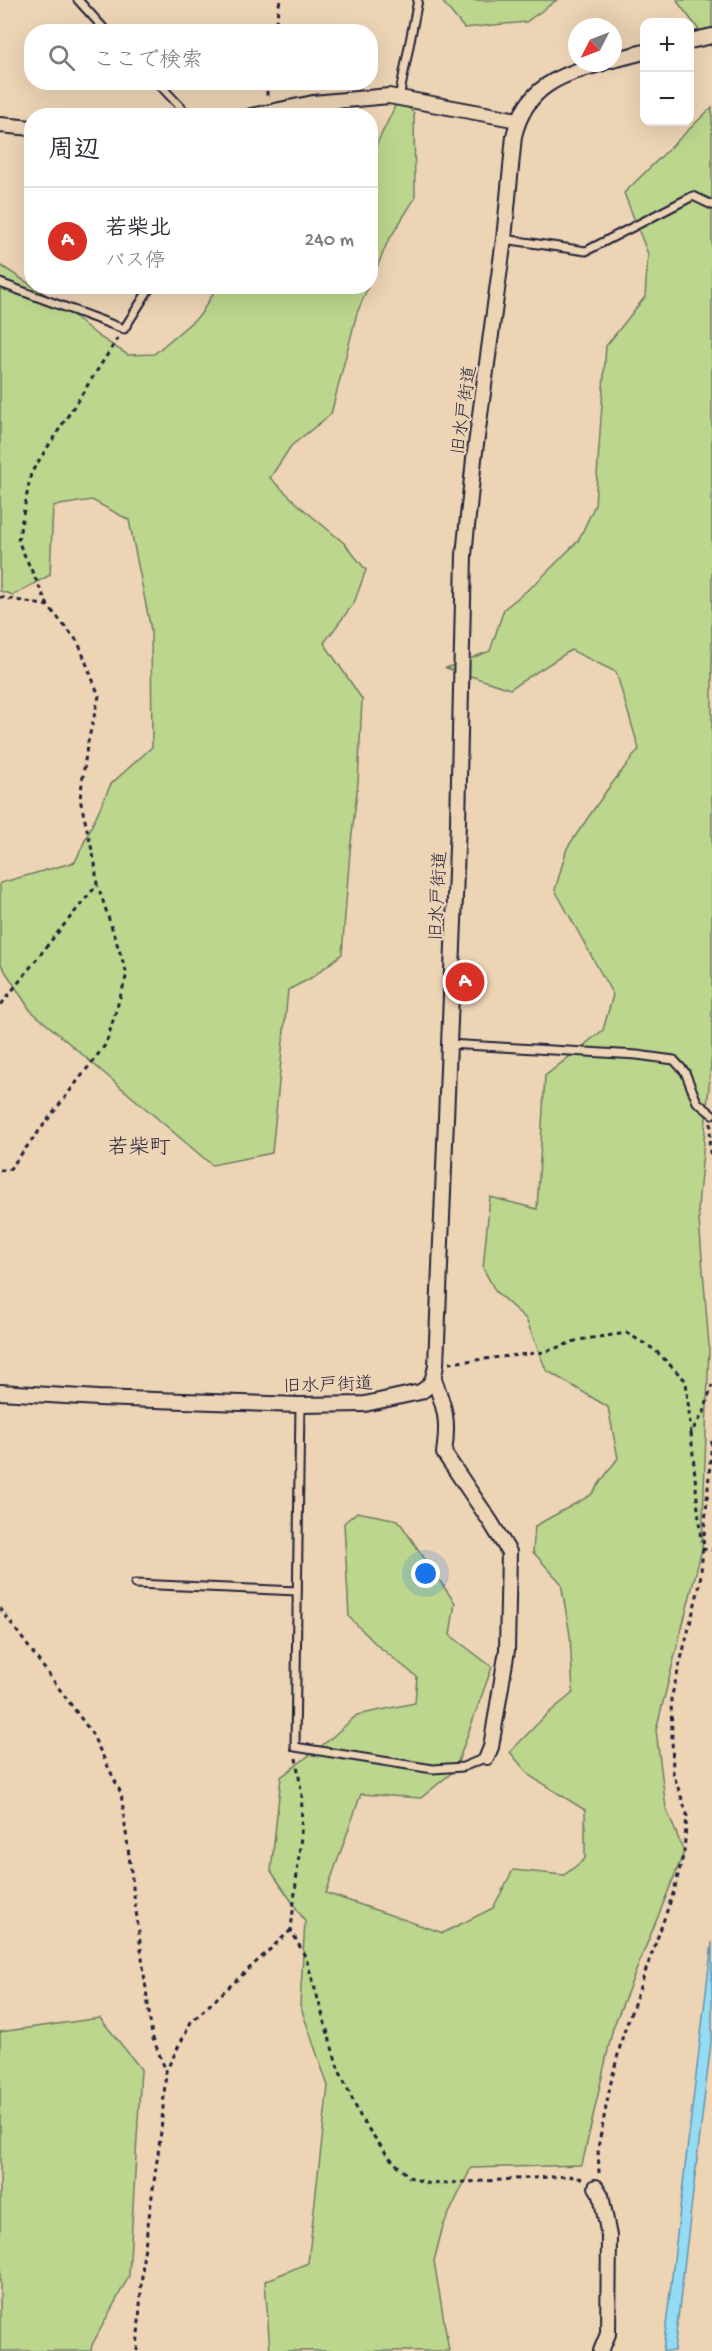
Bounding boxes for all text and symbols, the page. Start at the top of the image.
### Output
north arrow [568,18,622,72]
map controls [640,18,694,126]
button: + [640,18,694,72]
search box [24,24,378,90]
icon: search [45,41,78,74]
text: ここで検索 [93,49,203,75]
button: − [640,72,694,126]
text: 周辺 [48,137,100,168]
text: 若柴北 [105,217,171,243]
text: A [62,230,73,253]
text: 240 m [304,230,354,253]
text: バス停 [105,251,165,274]
street label: 旧水戸街道 [448,364,482,456]
street label: 旧水戸街道 [426,851,452,942]
pin: A [446,960,484,1004]
district label: 若柴町 [108,1136,171,1162]
street label: 旧水戸街道 [283,1373,373,1399]
your location [411,1559,440,1588]

